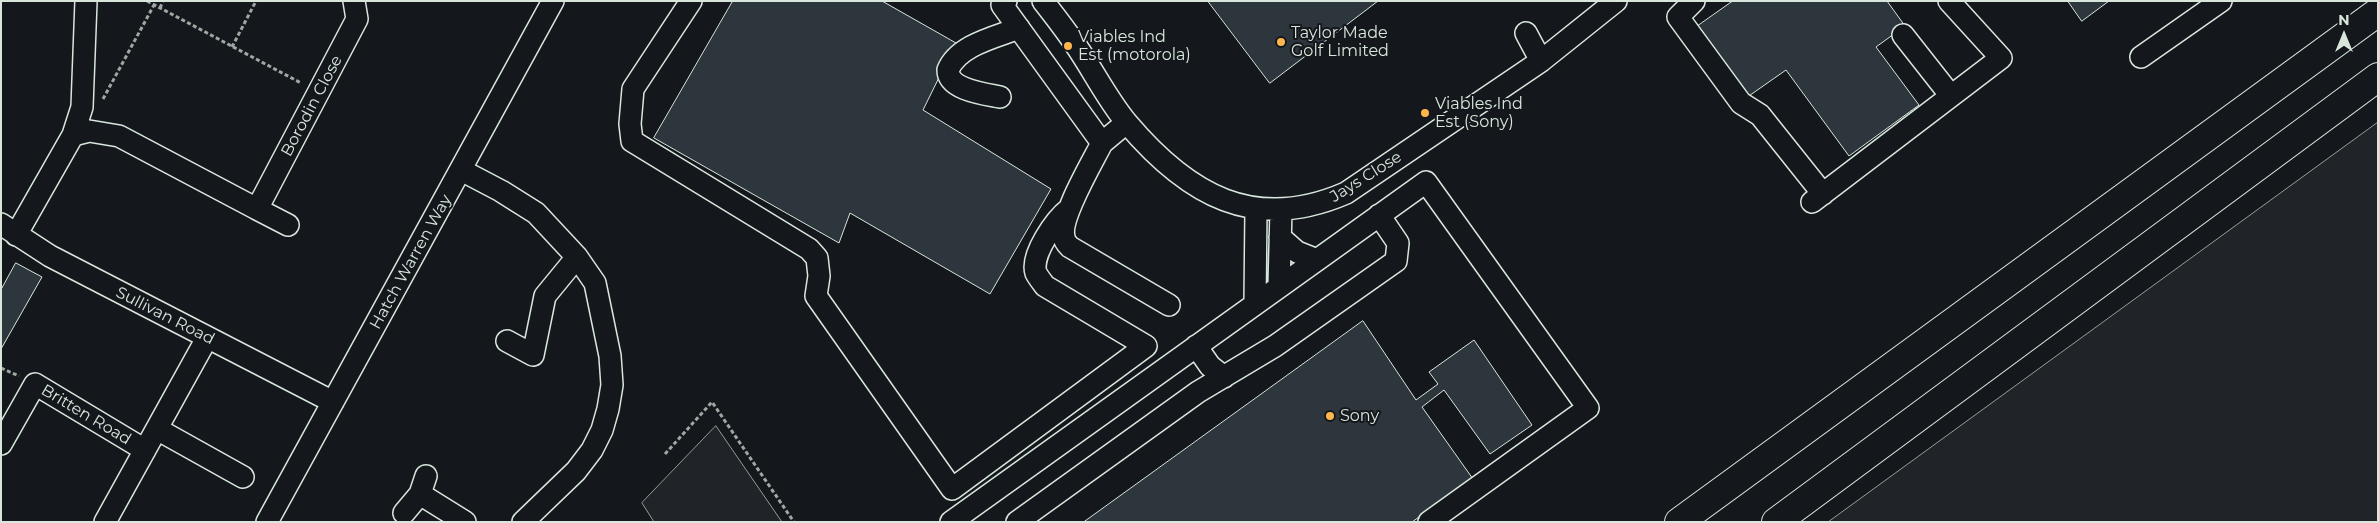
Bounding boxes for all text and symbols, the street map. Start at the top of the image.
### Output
north arrow [2319,10,2369,60]
text: N [2338,11,2350,29]
place label: Taylor Made Golf Limited [1291,23,1389,61]
place label: Viables Ind Est (motorola) [1078,27,1191,65]
marker: Taylor Made Golf Limited [1275,36,1287,48]
marker: Viables Ind Est (motorola) [1062,40,1074,52]
street label: Borodin Close [277,52,347,160]
place label: Viables Ind Est (Sony) [1435,94,1523,132]
marker: Viables Ind Est (Sony) [1419,107,1431,119]
street label: Jays Close [1327,147,1405,207]
street label: Hatch Warren Way [366,191,456,333]
street label: Sullivan Road [112,283,218,349]
street label: Britten Road [38,381,134,449]
place label: Sony [1340,406,1379,426]
marker: Sony [1324,410,1336,422]

